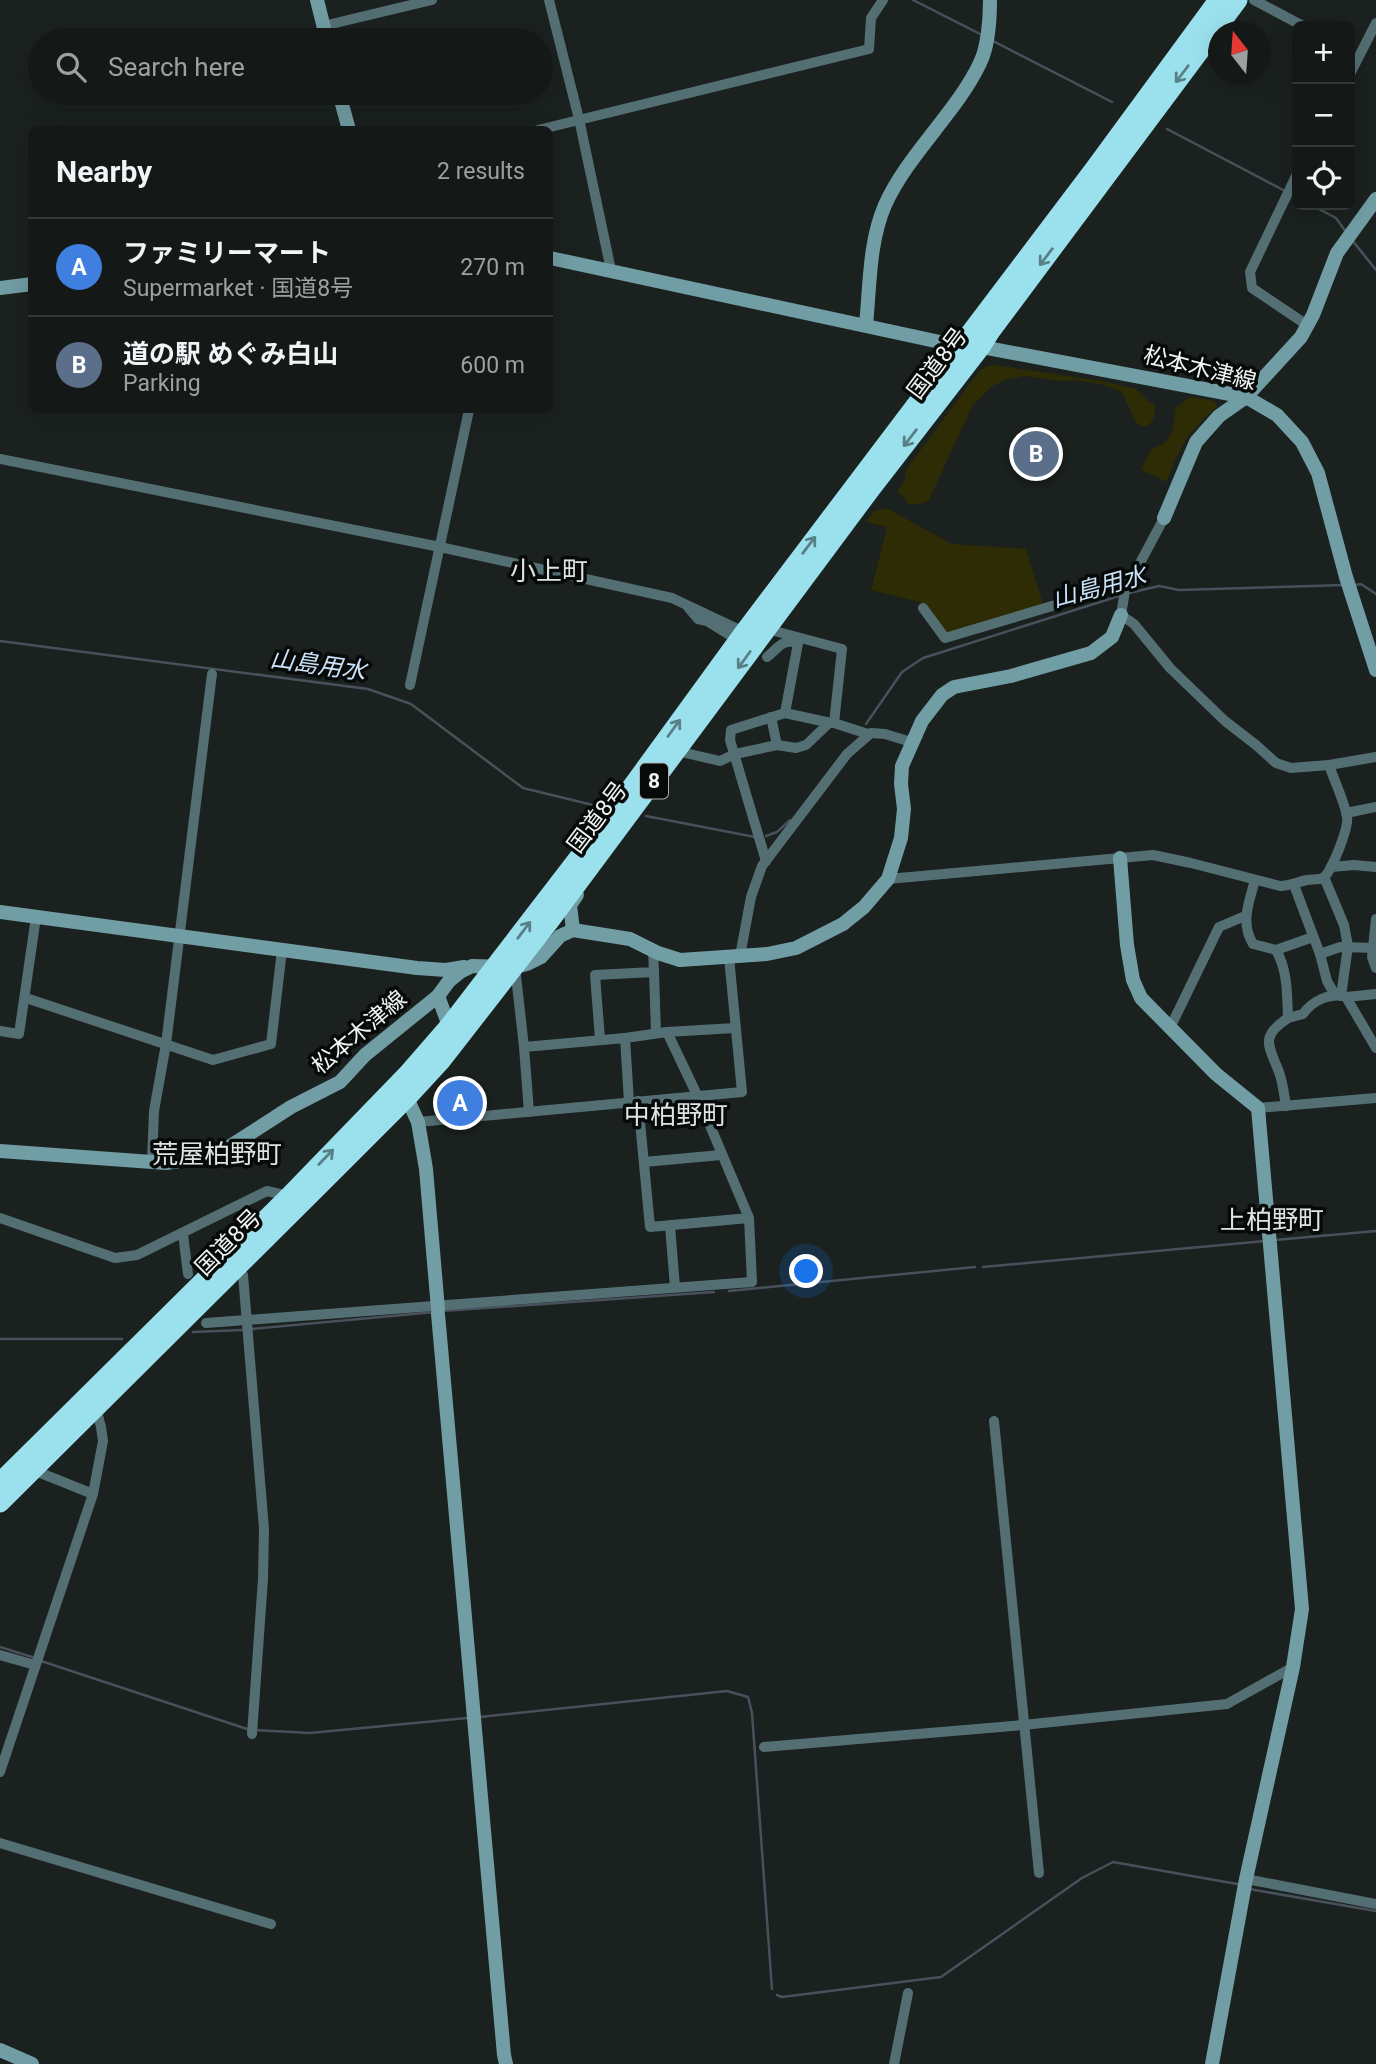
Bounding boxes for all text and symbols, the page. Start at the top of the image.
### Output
north arrow [1208,21,1271,84]
map controls [1292,21,1355,210]
button: + [1292,21,1355,84]
search box [28,28,553,105]
icon: search [52,48,90,86]
text: Search here [108,52,245,82]
one-way arrow [1175,65,1190,83]
button: − [1292,84,1355,147]
button: locate [1292,147,1355,210]
text: Nearby [56,154,152,189]
text: 2 results [437,158,525,185]
text: ファミリーマート [123,238,331,268]
one-way arrow [1039,247,1054,265]
text: A [71,254,87,281]
text: 270 m [460,254,525,281]
text: Supermarket · 国道8号 [123,275,353,302]
street label: 国道8号 [902,322,973,404]
text: 道の駅 めぐみ白山 [123,339,338,369]
street label: 松本木津線 [1141,341,1259,395]
text: B [72,352,86,379]
text: 600 m [460,352,525,379]
text: Parking [123,370,201,397]
pin: B [1013,428,1059,480]
one-way arrow [902,429,917,447]
one-way arrow [802,536,817,555]
district label: 小上町 [510,556,588,586]
water label: 山島用水 [1049,560,1152,613]
water label: 山島用水 [269,644,370,686]
one-way arrow [737,650,751,669]
one-way arrow [667,719,681,738]
road number: 8 [640,764,668,798]
street label: 国道8号 [562,776,633,858]
one-way arrow [516,921,531,940]
street label: 松本木津線 [307,985,412,1080]
pin: A [437,1077,483,1129]
district label: 中柏野町 [624,1100,728,1130]
district label: 荒屋柏野町 [152,1139,282,1169]
one-way arrow [318,1149,335,1166]
street label: 国道8号 [190,1204,267,1281]
district label: 上柏野町 [1220,1205,1324,1235]
your location [789,1254,823,1288]

